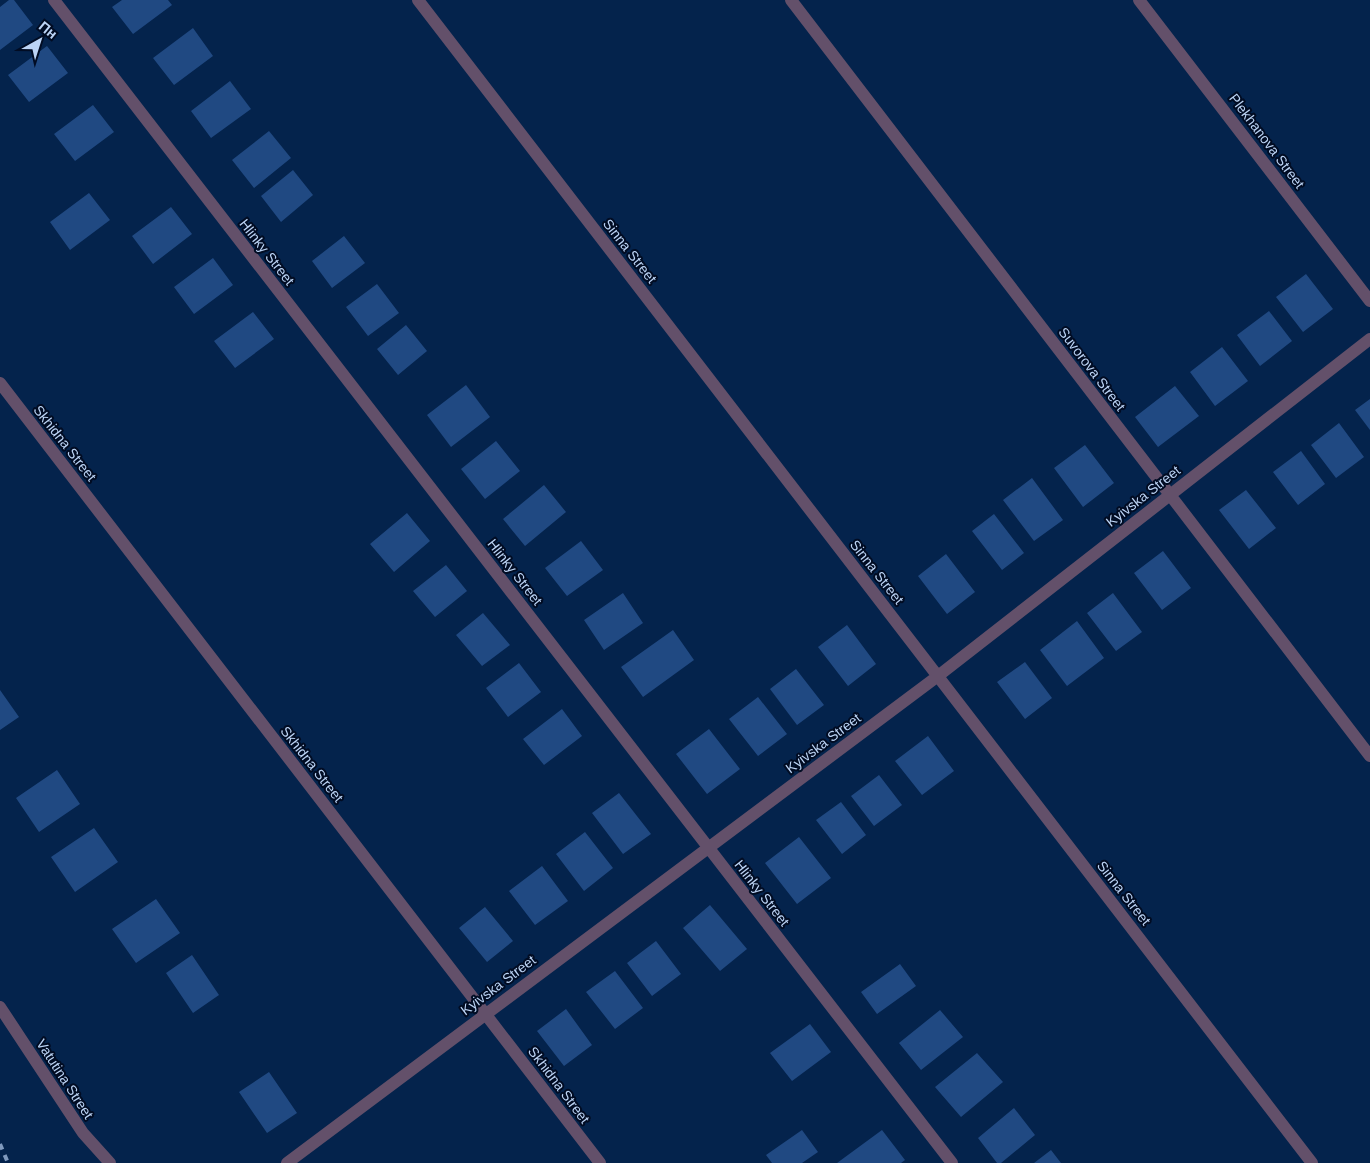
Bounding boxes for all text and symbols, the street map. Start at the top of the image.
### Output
north arrow [15,15,65,65]
text: Пн [36,18,60,42]
street label: Plekhanova Street [1226,91,1308,192]
street label: Hlinky Street [236,216,298,288]
street label: Sinna Street [600,216,660,286]
street label: Suvorova Street [1055,324,1129,414]
street label: Skhidna Street [30,402,100,484]
street label: Kyivska Street [1103,462,1183,530]
street label: Hlinky Street [484,536,546,608]
street label: Sinna Street [847,537,907,607]
street label: Kyivska Street [782,710,864,776]
street label: Skhidna Street [277,723,347,805]
street label: Hlinky Street [731,857,793,929]
street label: Sinna Street [1094,858,1154,928]
street label: Kyivska Street [457,952,539,1018]
street label: Vatutina Street [33,1036,97,1122]
street label: Skhidna Street [525,1044,593,1127]

